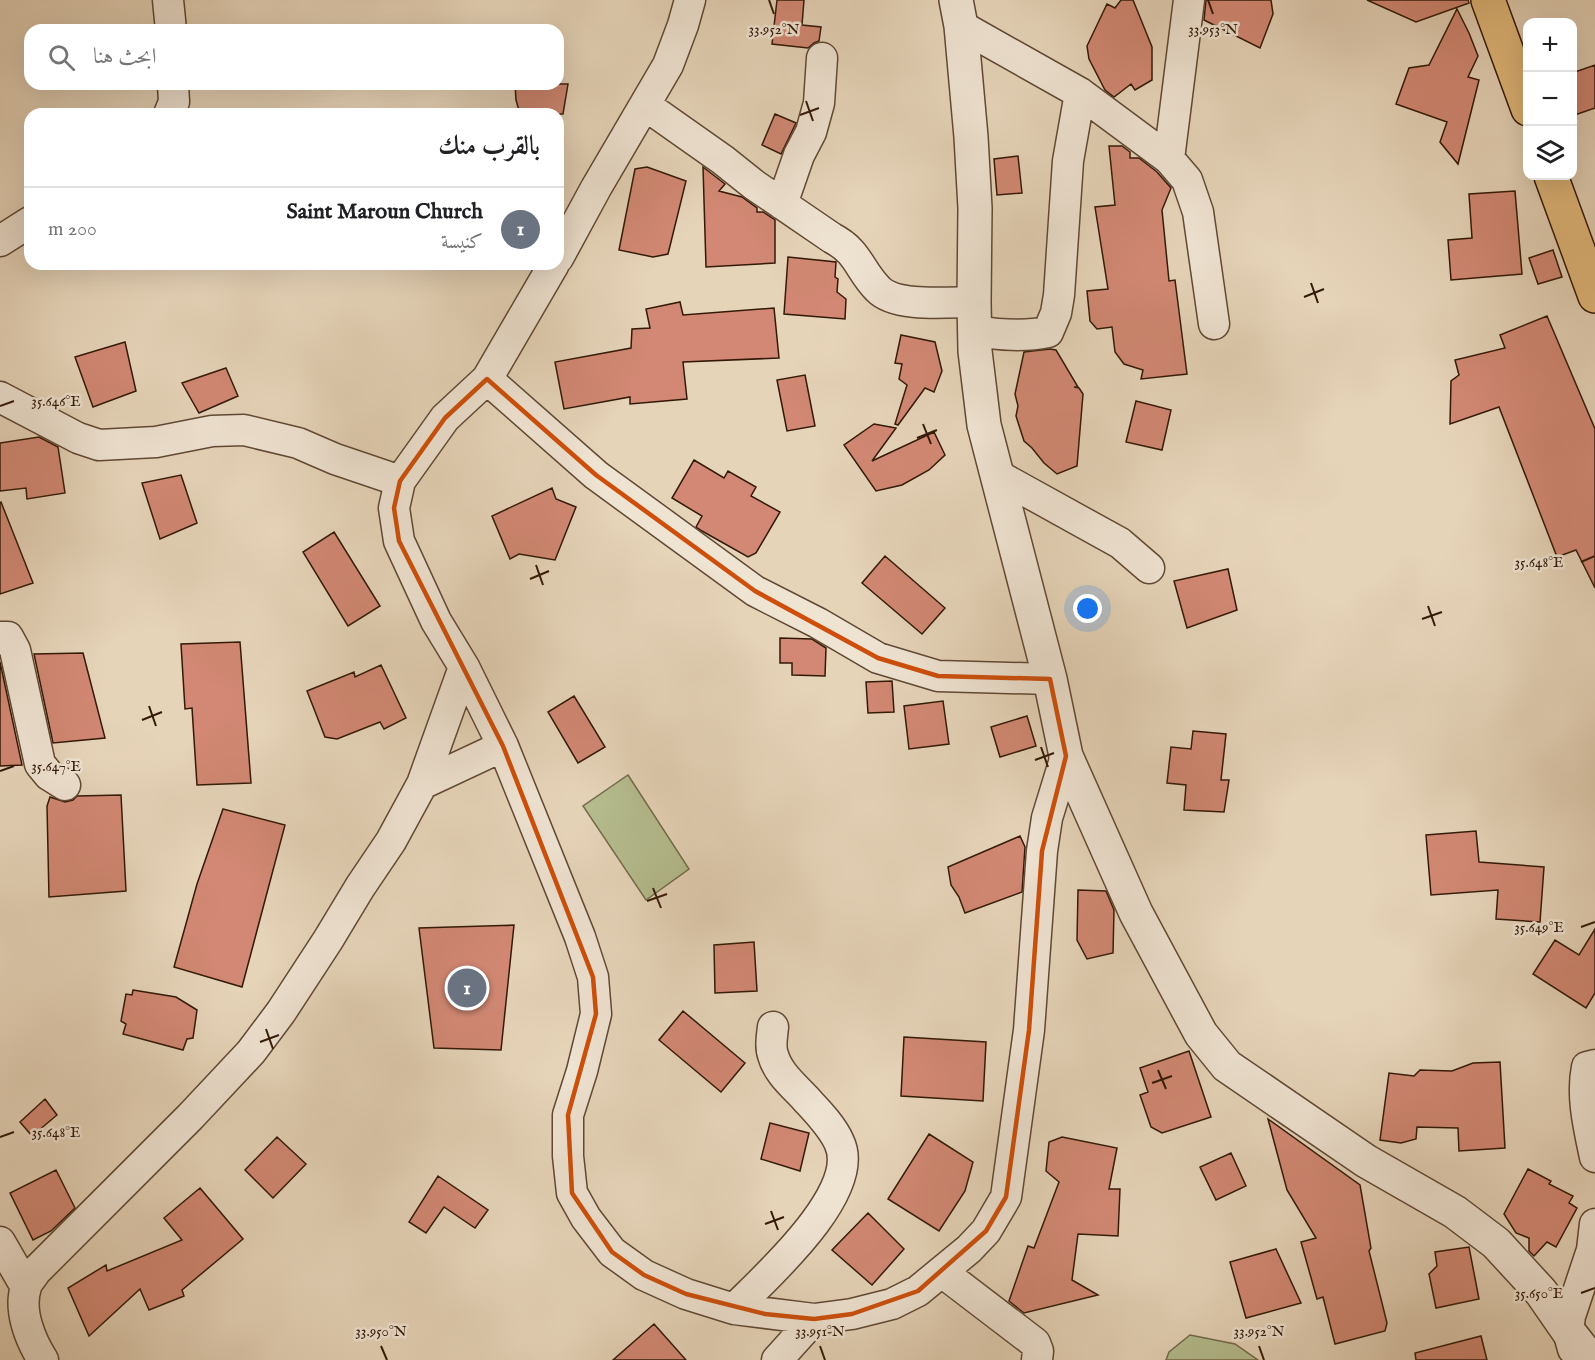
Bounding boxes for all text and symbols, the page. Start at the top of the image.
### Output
map controls [1523,18,1577,180]
button: + [1523,18,1577,72]
text: 33.952°N [748,20,800,39]
text: 33.953°N [1188,20,1238,39]
search box [24,24,564,90]
icon: search [45,41,78,74]
text: ابحث هنا [93,43,156,71]
button: − [1523,72,1577,126]
button: layers [1523,126,1577,180]
text: بالقرب منك [438,130,540,163]
text: Saint Maroun Church [286,198,483,226]
text: 200 m [48,217,97,242]
text: 1 [517,217,524,242]
text: كنيسة [441,230,483,255]
text: 35.646°E [31,392,81,411]
text: 35.648°E [1515,553,1563,572]
your location [1073,594,1102,623]
text: 35.647°E [31,757,81,776]
text: 35.649°E [1514,918,1564,937]
pin: 1 [448,966,486,1010]
text: 35.648°E [32,1123,80,1142]
text: 35.650°E [1515,1284,1563,1303]
text: 33.950°N [355,1322,407,1341]
text: 33.951°N [795,1322,845,1341]
text: 33.952°N [1233,1322,1285,1341]

